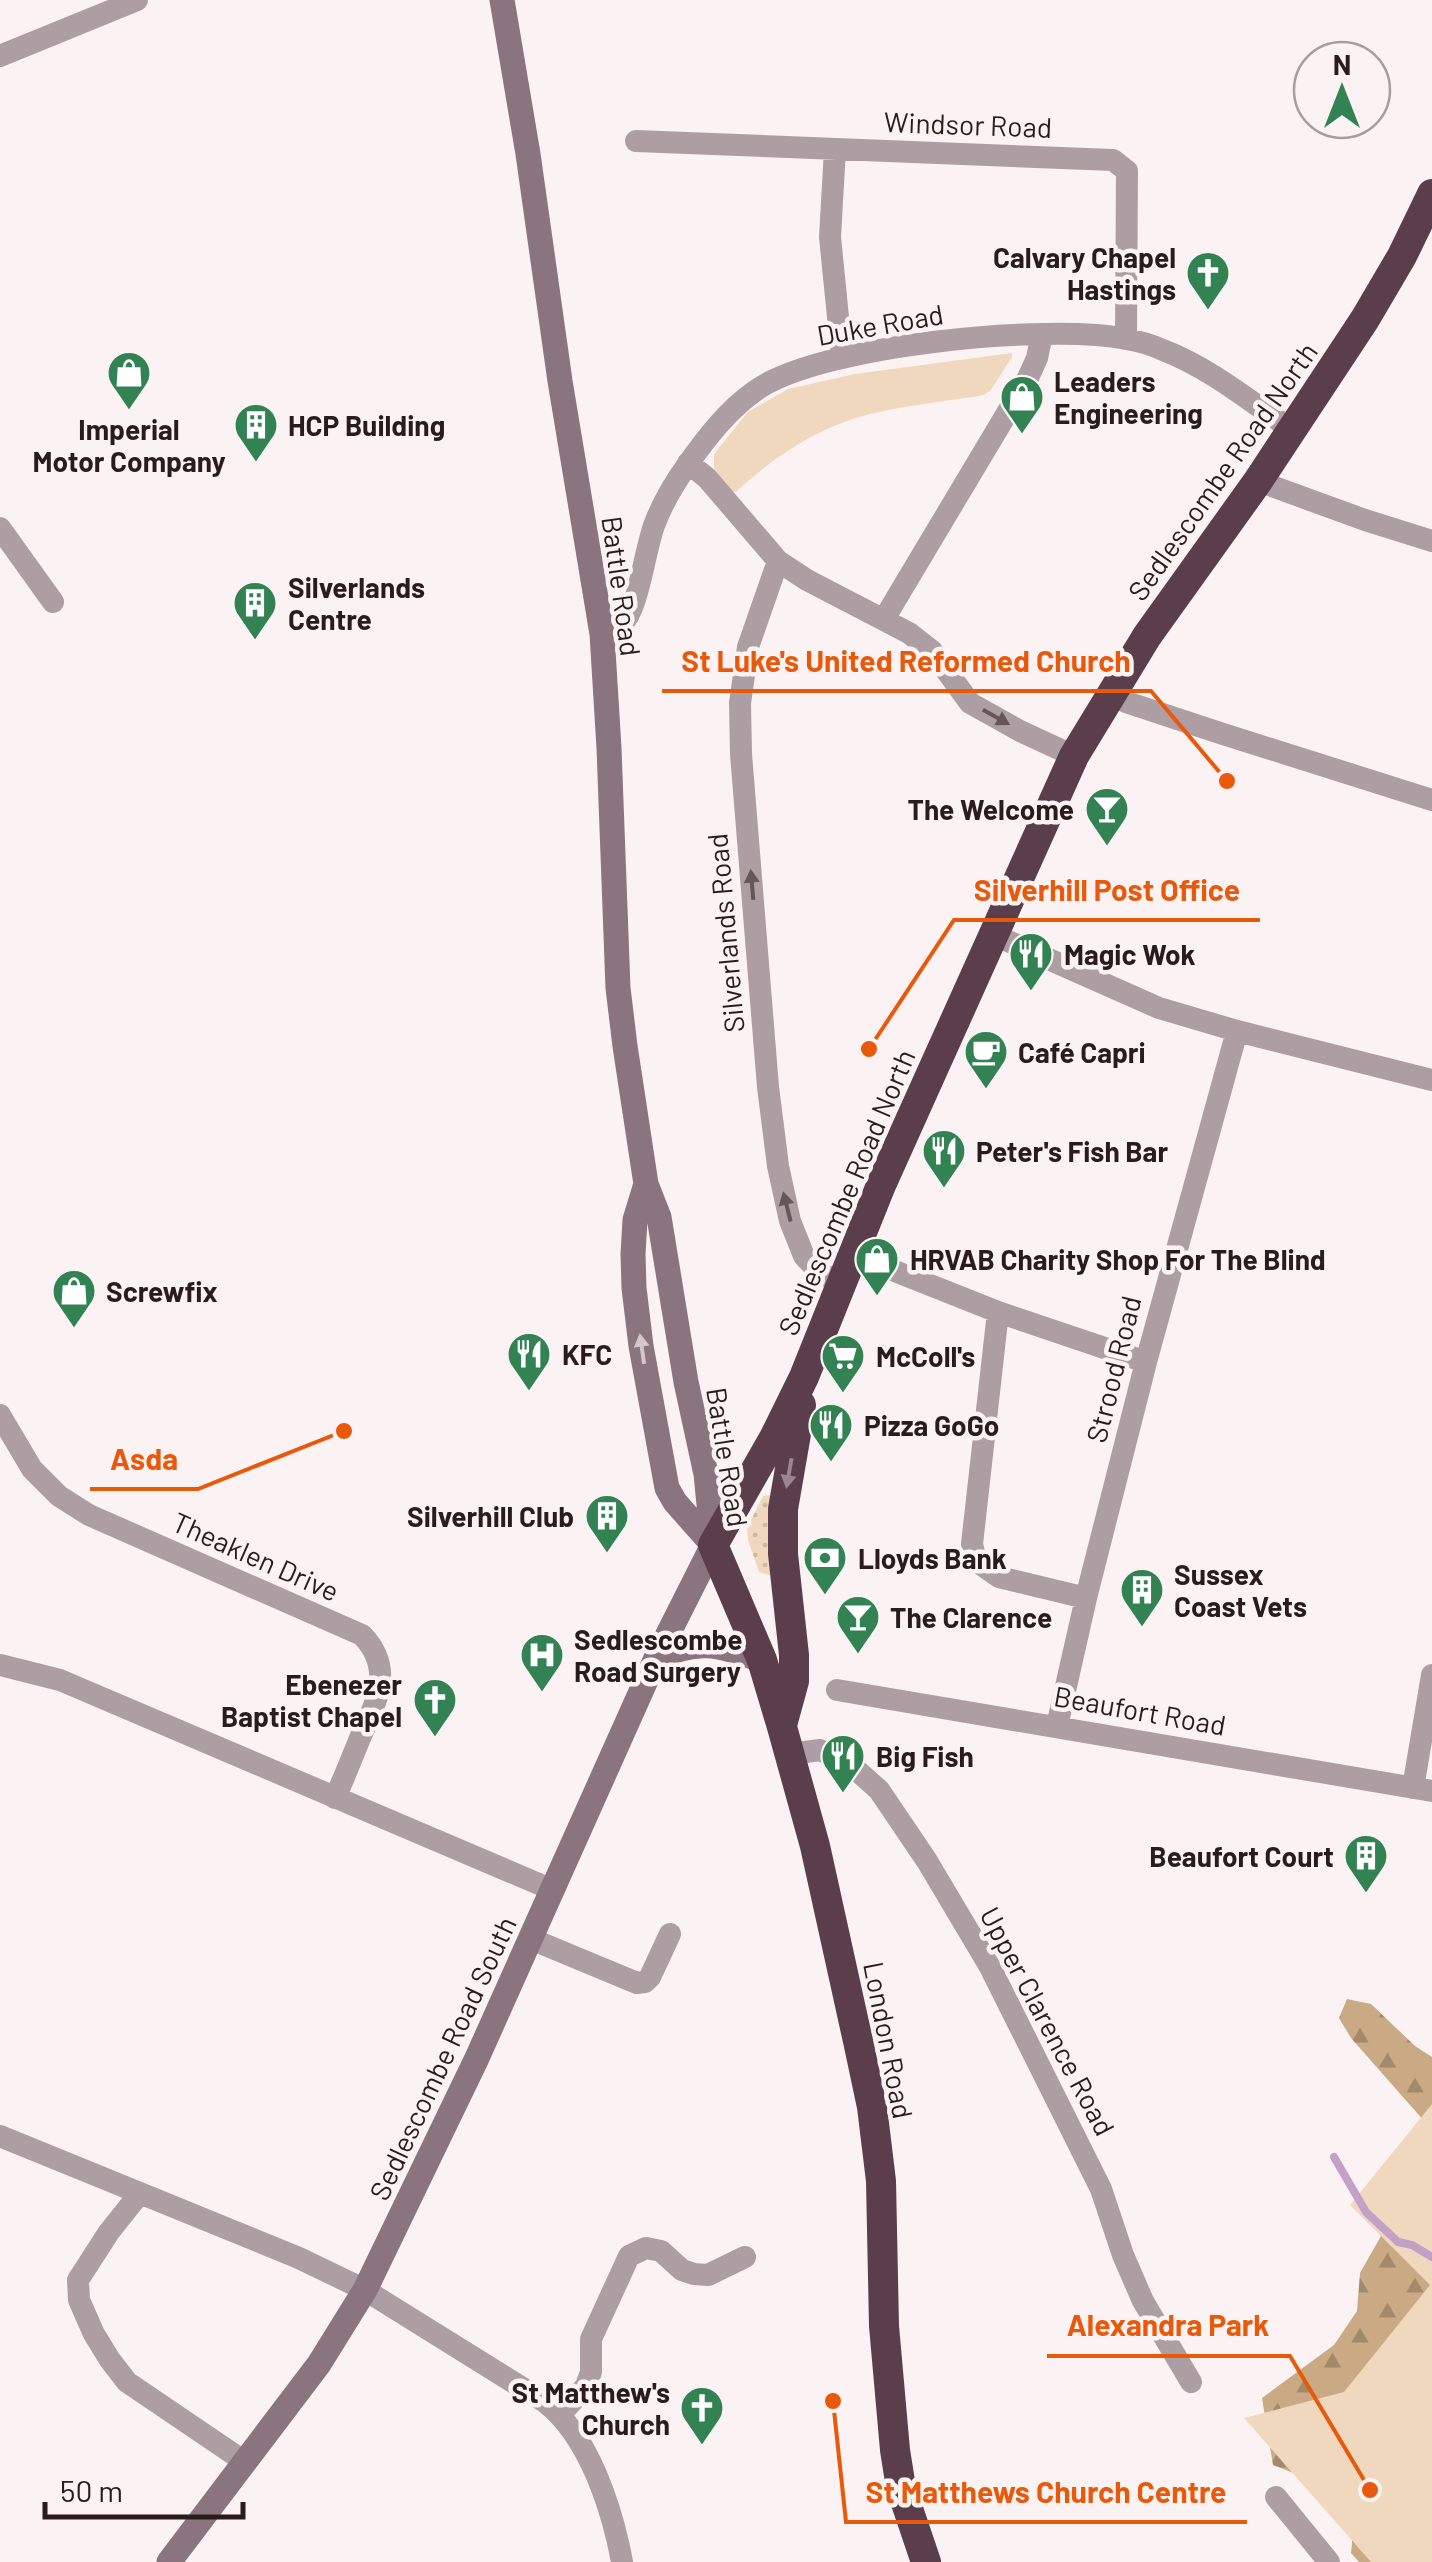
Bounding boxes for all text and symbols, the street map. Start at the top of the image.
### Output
north arrow [1292,40,1392,140]
text: N [1333,47,1351,81]
street label: Windsor Road [883,104,1053,144]
place label: Calvary Chapel Hastings [993,240,1176,306]
church icon: Calvary Chapel Hastings [1185,250,1231,311]
street label: Duke Road [814,296,946,352]
street label: Sedlescombe Road North [1120,335,1324,607]
shop icon: Imperial Motor Company [106,350,152,411]
place label: Leaders Engineering [1054,364,1203,430]
shop icon: Leaders Engineering [999,374,1045,435]
building icon: HCP Building [233,402,279,463]
place label: HCP Building [288,408,445,442]
place label: Imperial Motor Company [32,412,226,478]
street label: Battle Road [595,514,649,658]
place label: Silverlands Centre [288,570,425,636]
building icon: Silverlands Centre [232,580,278,641]
callout: St Luke's United Reformed Church [662,631,1151,691]
text: St Luke's United Reformed Church [681,642,1131,678]
one-way arrow [982,708,1010,726]
bar icon: The Welcome [1084,786,1130,847]
place label: The Welcome [908,792,1074,826]
street label: Silverlands Road [699,832,751,1034]
callout: Silverhill Post Office [954,860,1260,920]
one-way arrow [743,868,759,900]
text: Silverhill Post Office [974,871,1240,907]
restaurant icon: Magic Wok [1008,931,1054,992]
place label: Magic Wok [1064,937,1196,971]
cafe icon: Café Capri [963,1029,1009,1090]
place label: Café Capri [1018,1035,1146,1069]
street label: Sedlescombe Road North [770,1044,922,1340]
restaurant icon: Peter's Fish Bar [921,1128,967,1189]
place label: Peter's Fish Bar [976,1134,1168,1168]
one-way arrow [779,1191,794,1222]
shop icon: HRVAB Charity Shop For The Blind [854,1236,900,1297]
place label: HRVAB Charity Shop For The Blind [910,1242,1326,1276]
shop icon: Screwfix [51,1268,97,1329]
place label: Screwfix [106,1274,218,1308]
street label: Strood Road [1078,1292,1148,1446]
restaurant icon: KFC [506,1331,552,1392]
one-way arrow [633,1333,649,1365]
supermarket icon: McColl's [820,1333,866,1394]
place label: KFC [562,1337,612,1371]
place label: McColl's [876,1339,975,1373]
street label: Battle Road [700,1385,756,1529]
restaurant icon: Pizza GoGo [808,1402,854,1463]
place label: Pizza GoGo [864,1408,999,1442]
callout: Asda [90,1429,198,1489]
text: Asda [110,1440,178,1476]
one-way arrow [781,1458,796,1490]
building icon: Silverhill Club [584,1493,630,1554]
place label: Silverhill Club [407,1499,574,1533]
street label: Theaklen Drive [168,1504,344,1608]
bank icon: Lloyds Bank [802,1535,848,1596]
place label: Lloyds Bank [858,1541,1007,1575]
place label: Sussex Coast Vets [1174,1557,1307,1623]
building icon: Sussex Coast Vets [1119,1567,1165,1628]
bar icon: The Clarence [835,1594,881,1655]
place label: The Clarence [890,1600,1052,1634]
place label: Sedlescombe Road Surgery [574,1622,743,1688]
hospital icon: Sedlescombe Road Surgery [519,1632,565,1693]
place label: Ebenezer Baptist Chapel [221,1667,402,1733]
church icon: Ebenezer Baptist Chapel [412,1677,458,1738]
street label: Beaufort Road [1051,1678,1229,1742]
restaurant icon: Big Fish [820,1733,866,1794]
place label: Big Fish [876,1739,974,1773]
building icon: Beaufort Court [1343,1833,1389,1894]
place label: Beaufort Court [1149,1839,1334,1873]
street label: Upper Clarence Road [973,1901,1123,2141]
street label: Sedlescombe Road South [361,1911,523,2205]
street label: London Road [857,1959,921,2121]
callout: Alexandra Park [1047,2296,1290,2356]
text: Alexandra Park [1067,2306,1269,2342]
place label: St Matthew's Church [512,2375,670,2441]
church icon: St Matthew's Church [679,2385,725,2446]
scale bar [45,2457,242,2519]
callout: St Matthews Church Centre [846,2462,1247,2522]
text: 50 m [60,2472,123,2508]
text: St Matthews Church Centre [866,2473,1226,2509]

